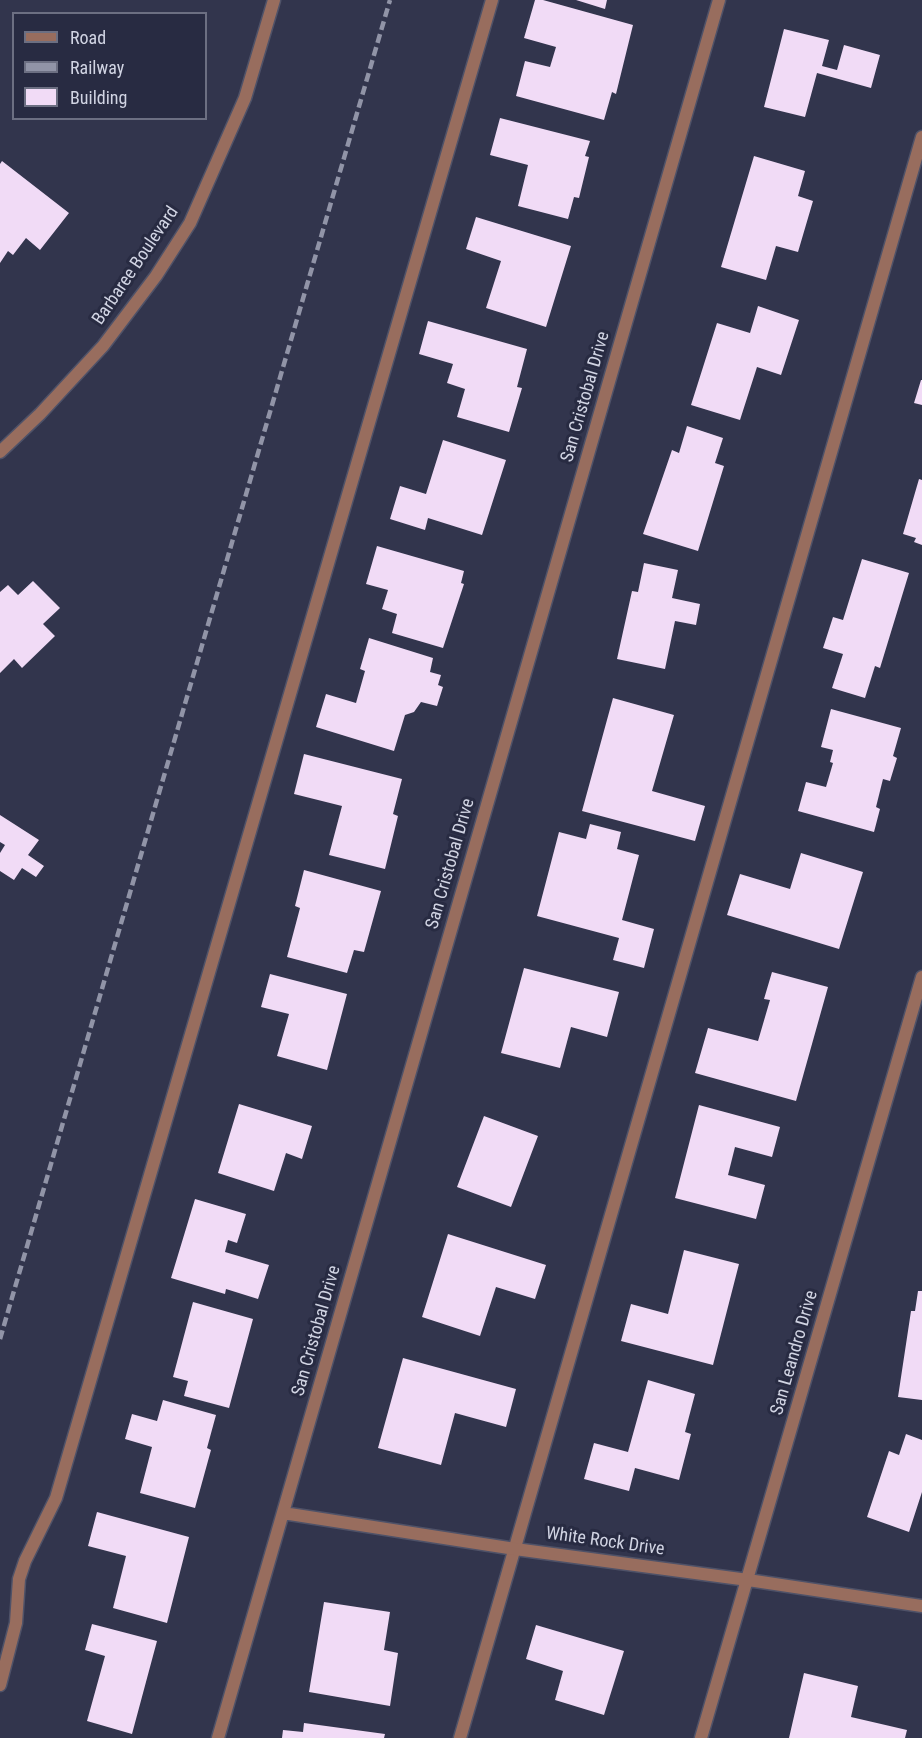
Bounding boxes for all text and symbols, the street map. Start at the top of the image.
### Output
legend [12,12,207,120]
text: Road [70,27,106,48]
text: Railway [70,57,124,78]
text: Building [70,87,127,108]
street label: Barbaree Boulevard [88,203,184,329]
street label: San Cristobal Drive [557,329,615,465]
street label: San Cristobal Drive [422,796,480,932]
street label: San Cristobal Drive [288,1263,346,1399]
street label: San Leandro Drive [767,1288,823,1418]
street label: White Rock Drive [544,1523,666,1561]

